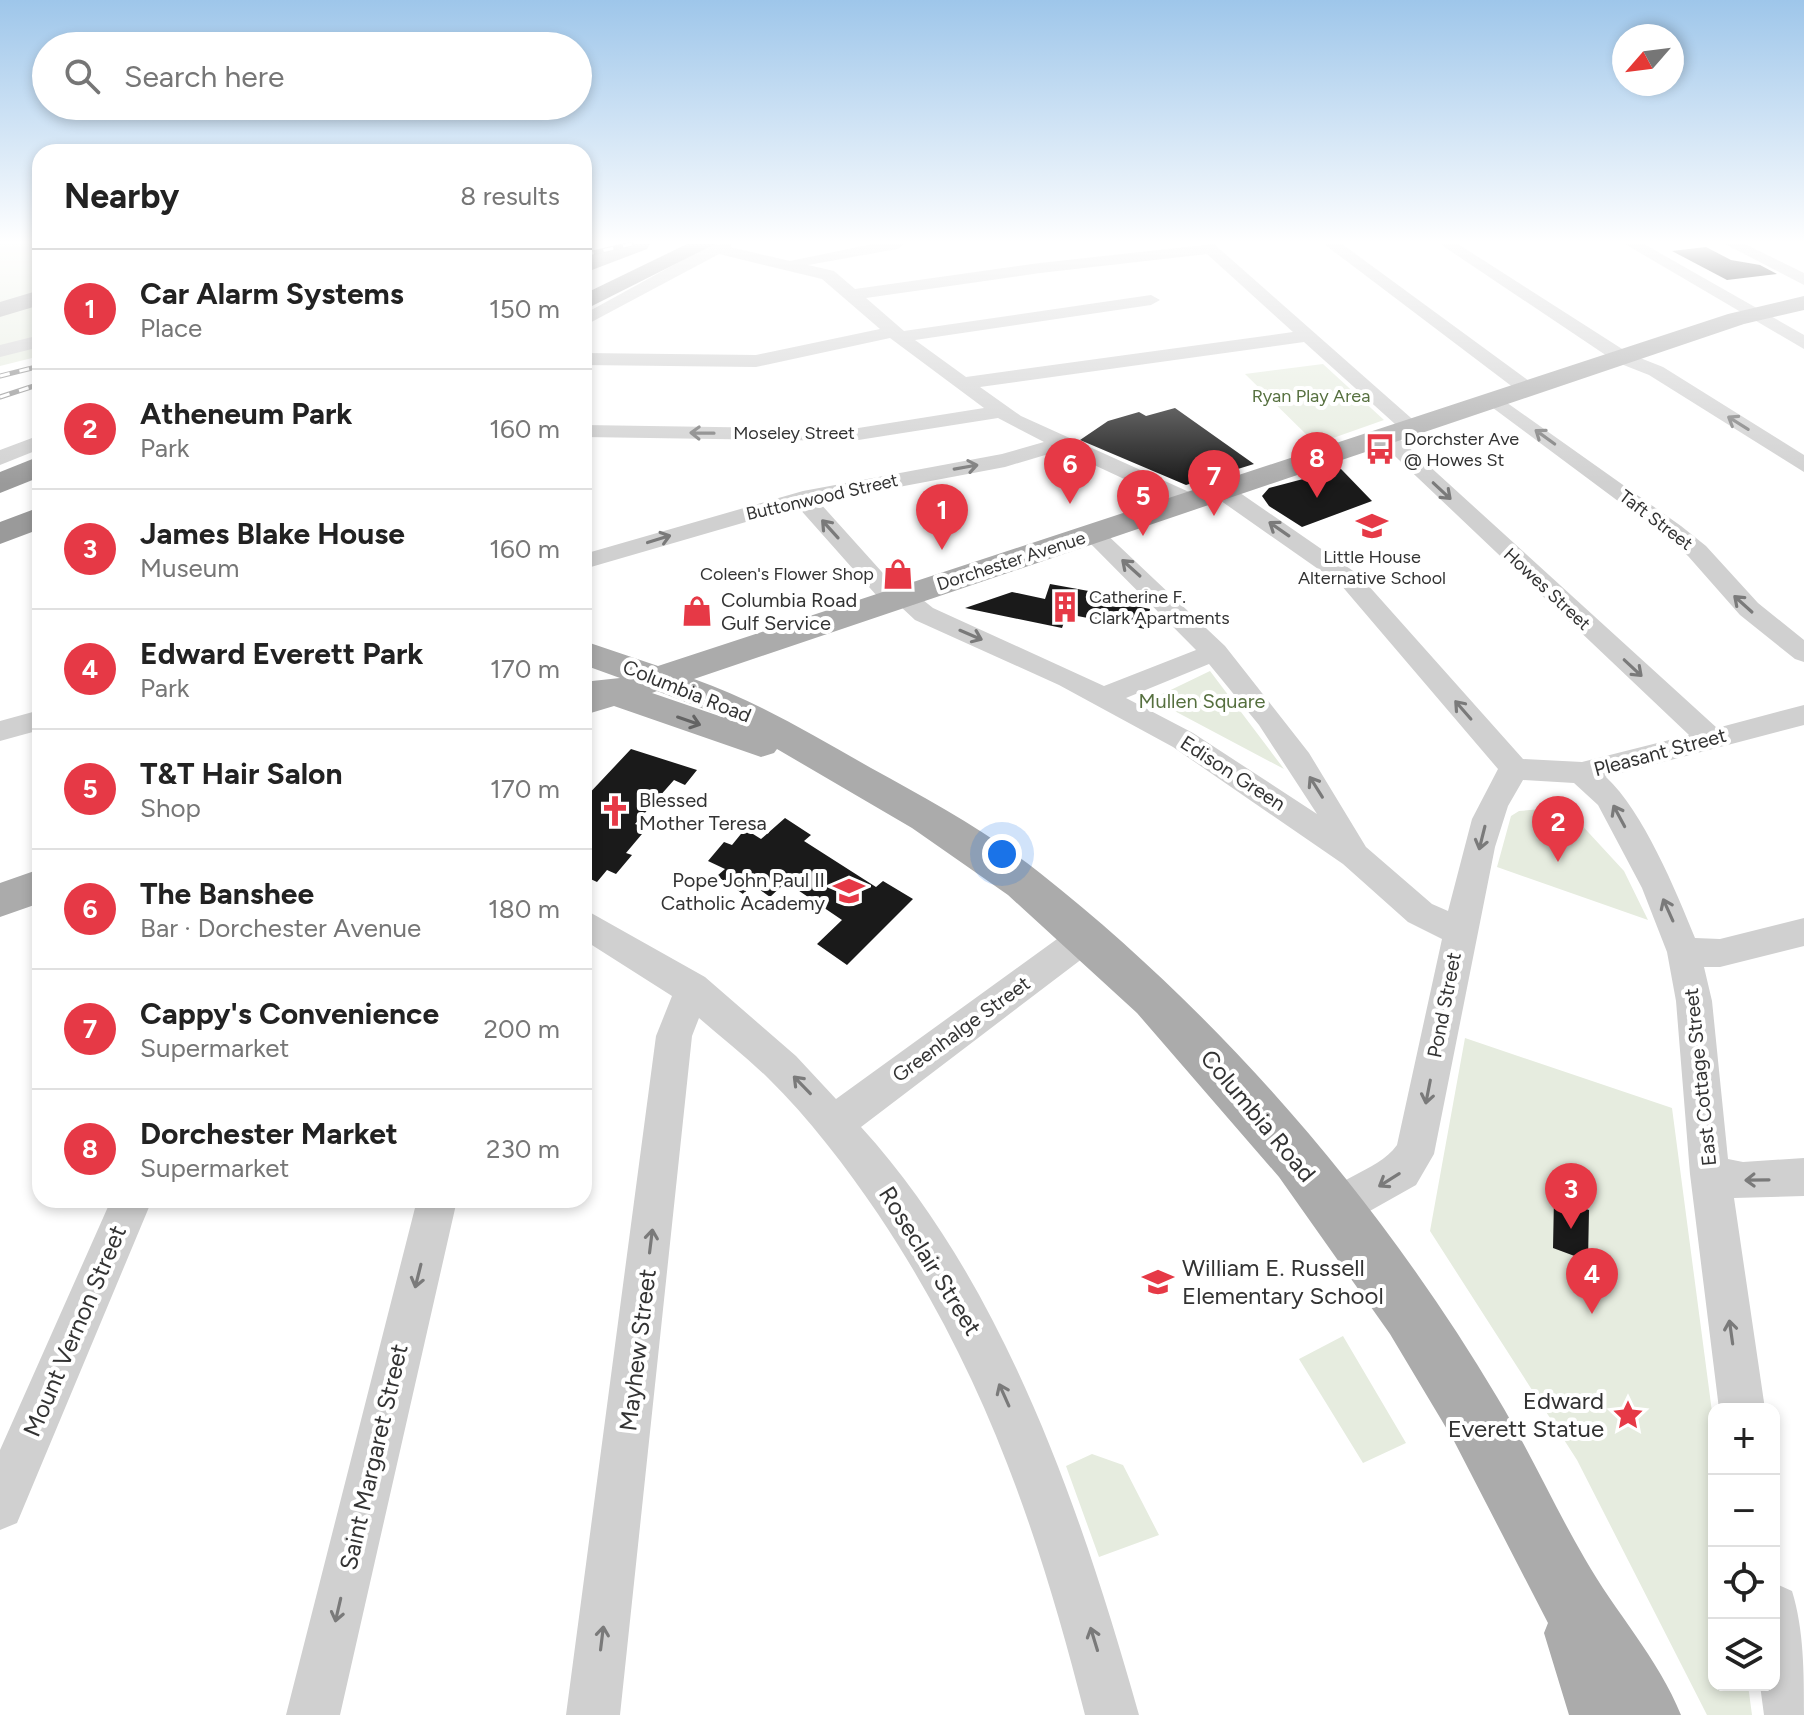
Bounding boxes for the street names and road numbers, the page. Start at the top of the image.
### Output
street label: Moseley Street [733,422,855,444]
street label: Buttonwood Street [744,469,900,525]
street label: Taft Street [1615,485,1697,555]
street label: Dorchester Avenue [934,527,1088,595]
street label: Howes Street [1499,543,1595,635]
street label: Columbia Road [619,654,755,728]
street label: Pleasant Street [1591,723,1729,781]
street label: Edison Green [1176,730,1290,816]
street label: Pond Street [1422,950,1466,1060]
street label: Greenhalge Street [887,971,1035,1087]
street label: East Cottage Street [1679,987,1721,1167]
street label: Columbia Road [1195,1044,1322,1188]
street label: Roseclair Street [873,1181,988,1341]
street label: Mount Vernon Street [17,1221,132,1441]
street label: Mayhew Street [613,1267,662,1433]
street label: Saint Margaret Street [333,1341,414,1573]

